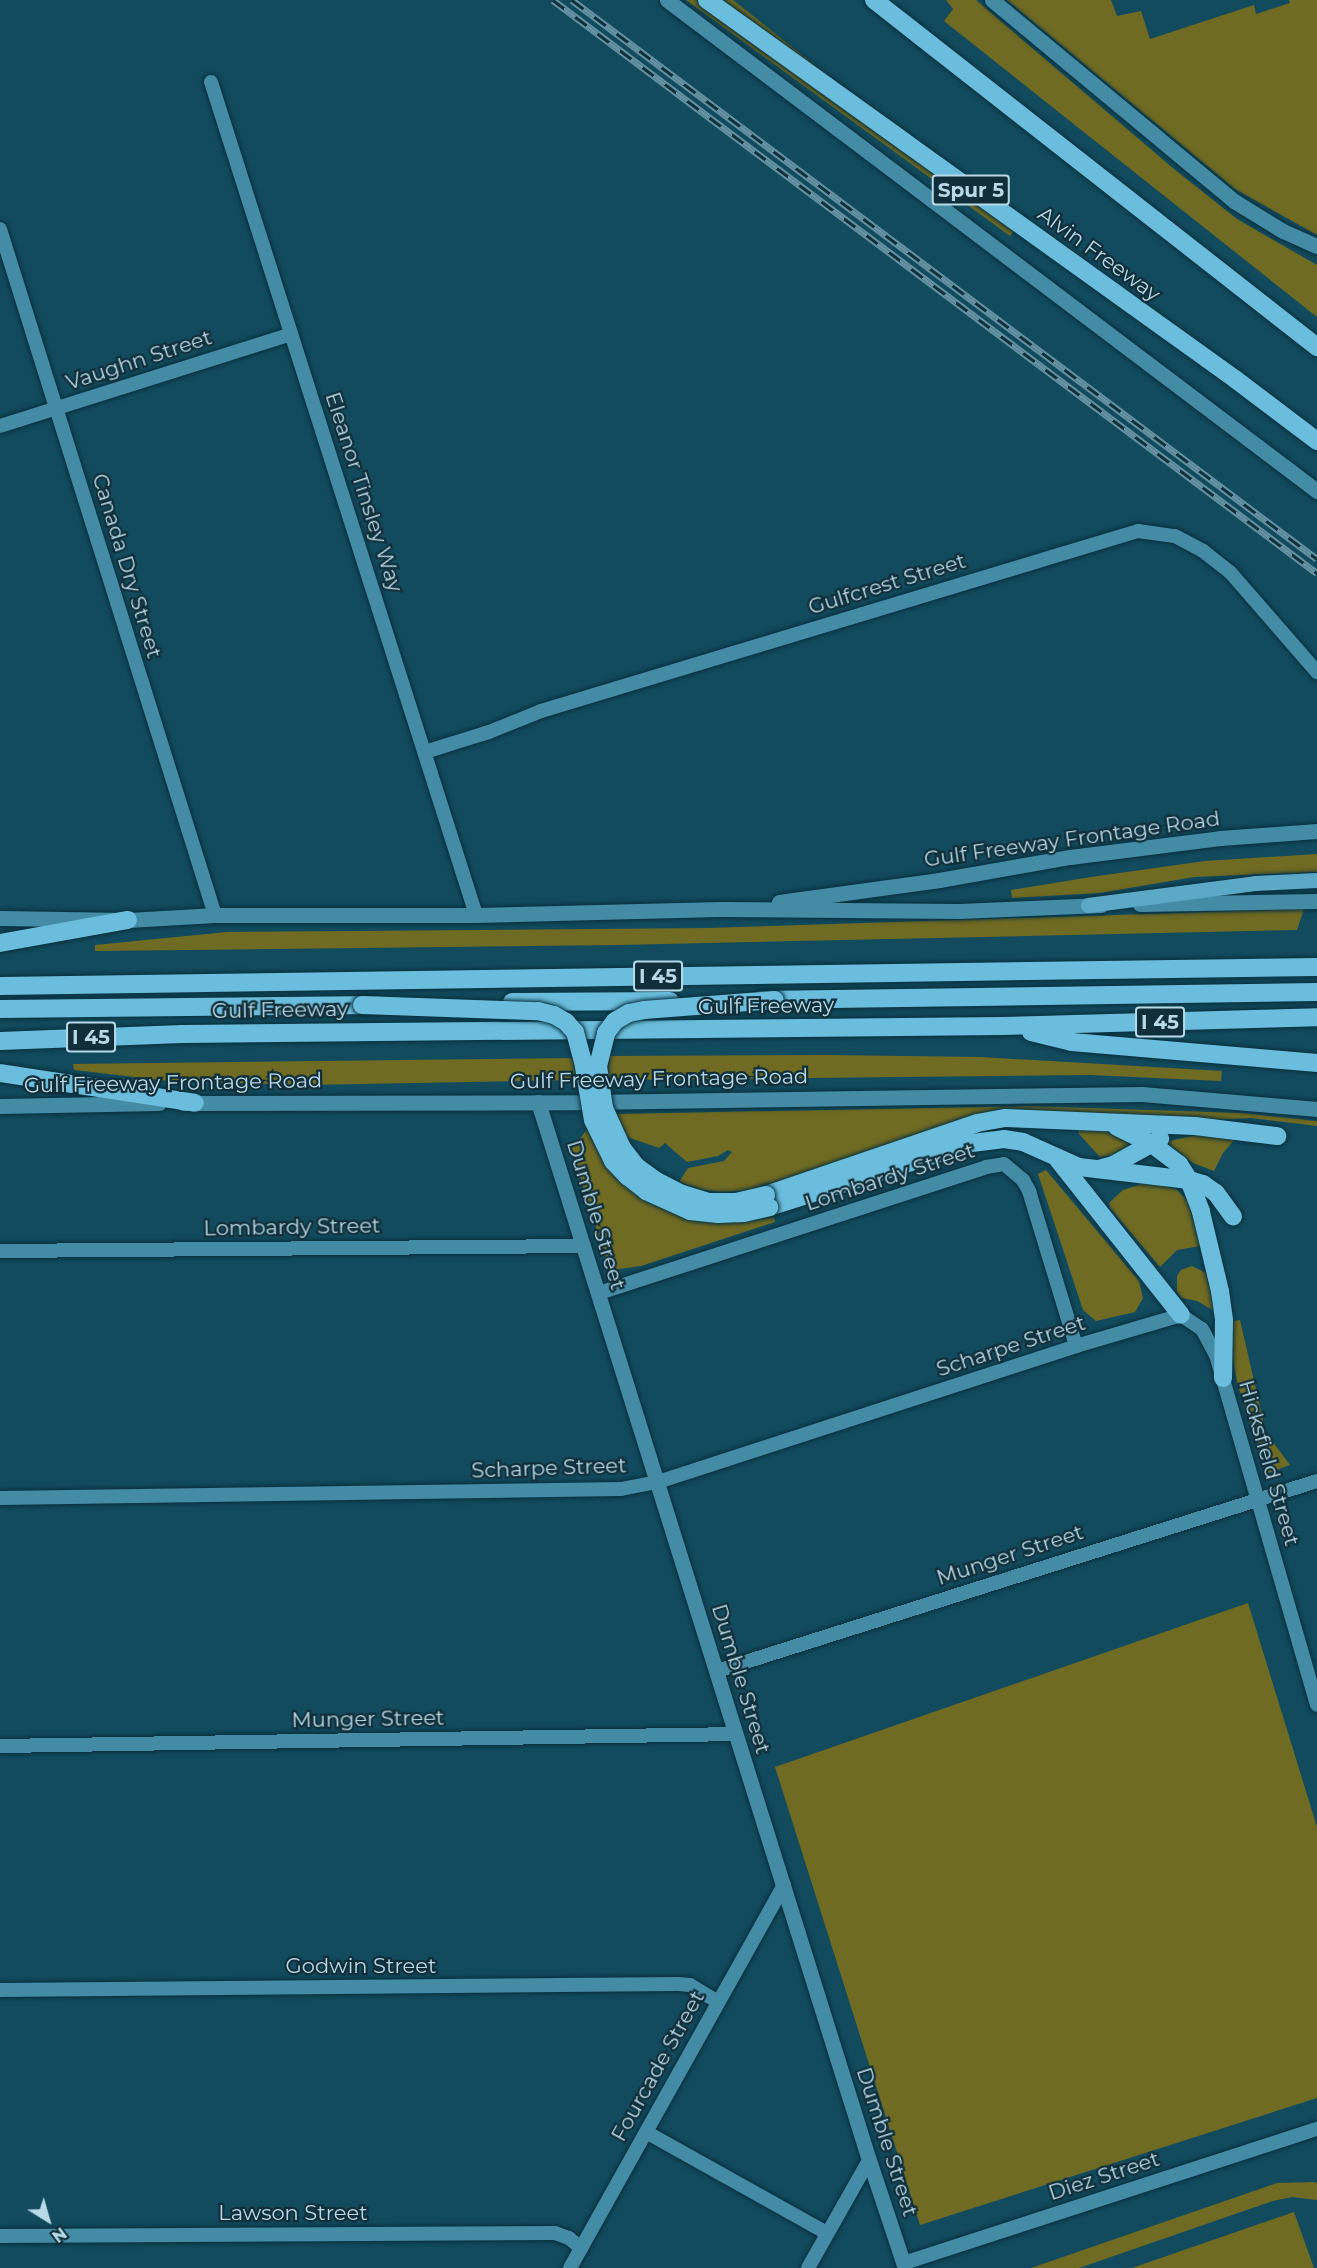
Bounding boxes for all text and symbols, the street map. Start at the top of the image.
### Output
road number: Spur 5 [930,173,1012,207]
street label: Alvin Freeway [1033,201,1165,307]
street label: Vaughn Street [63,325,215,395]
street label: Eleanor Tinsley Way [320,389,408,595]
street label: Canada Dry Street [87,471,167,661]
street label: Gulfcrest Street [805,548,969,620]
street label: Gulf Freeway Frontage Road [922,806,1222,872]
road number: I 45 [632,959,684,993]
street label: Gulf Freeway [698,992,834,1020]
street label: Gulf Freeway [212,996,348,1024]
road number: I 45 [1134,1005,1186,1039]
road number: I 45 [66,1020,116,1054]
street label: Gulf Freeway Frontage Road [510,1064,808,1094]
street label: Gulf Freeway Frontage Road [24,1068,322,1098]
street label: Dumble Street [561,1137,631,1293]
street label: Lombardy Street [802,1138,978,1216]
street label: Lombardy Street [203,1213,381,1241]
street label: Scharpe Street [933,1310,1089,1382]
street label: Hicksfield Street [1233,1377,1305,1549]
street label: Scharpe Street [471,1453,627,1483]
street label: Munger Street [933,1519,1087,1591]
street label: Dumble Street [706,1601,776,1757]
street label: Munger Street [291,1705,445,1733]
street label: Godwin Street [286,1953,436,1979]
street label: Fourcade Street [606,1986,710,2146]
street label: Dumble Street [851,2064,923,2220]
street label: Diez Street [1045,2146,1163,2206]
north arrow [18,2190,78,2250]
street label: Lawson Street [218,2200,368,2226]
text: N [48,2223,70,2246]

